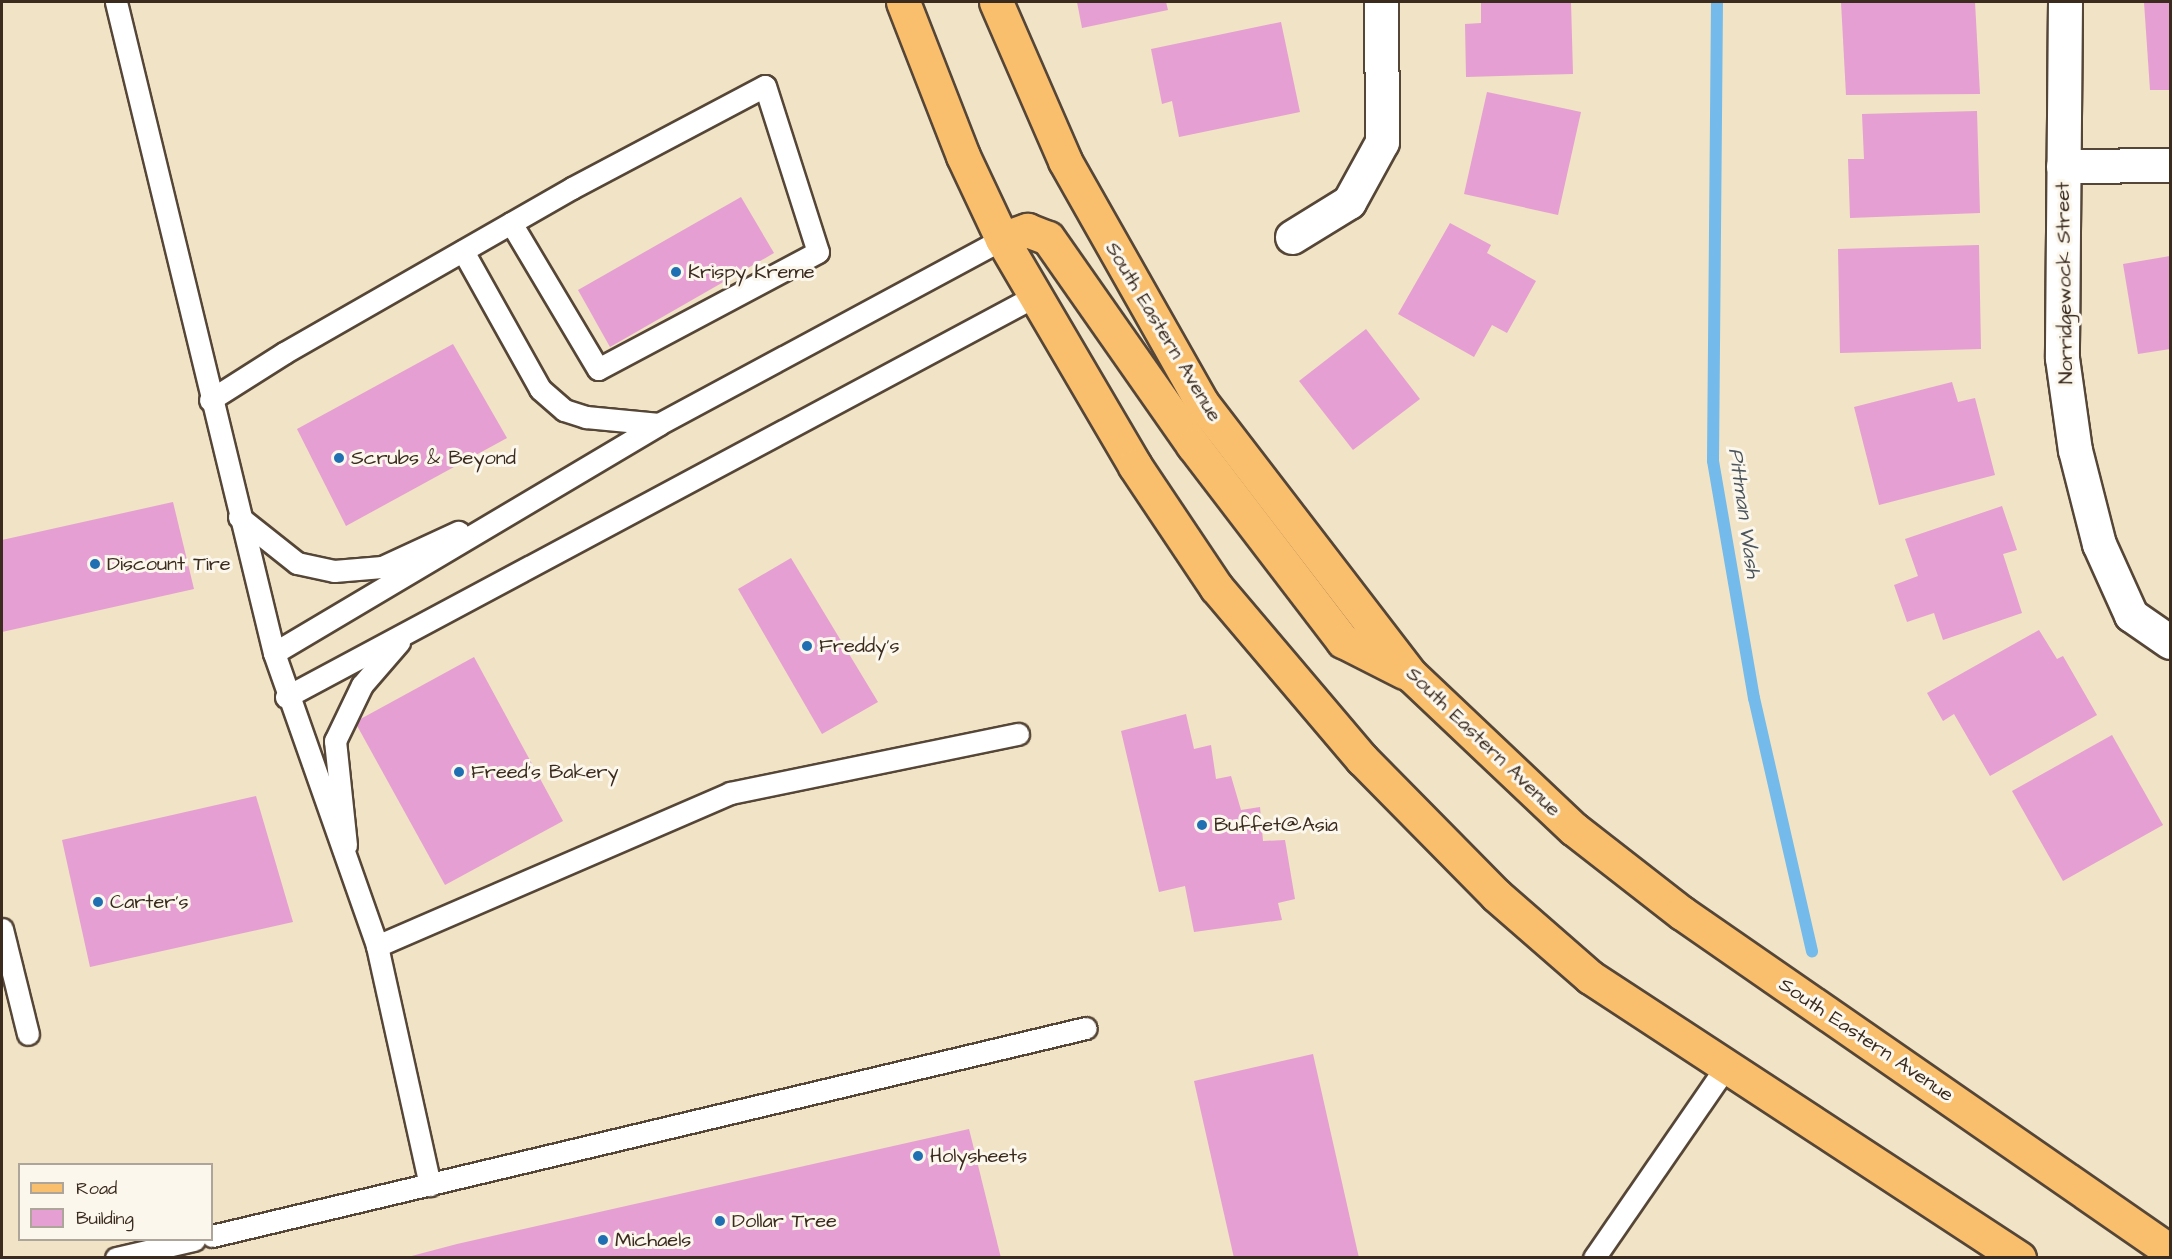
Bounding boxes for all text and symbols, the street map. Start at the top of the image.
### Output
street label: Norridgewock Street [2051,182,2079,384]
street label: South Eastern Avenue [1100,238,1226,426]
place label: Krispy Kreme [688,260,815,284]
marker: Krispy Kreme [669,265,683,279]
place label: Scrubs & Beyond [351,446,516,470]
water label: Pittman Wash [1722,446,1766,580]
marker: Scrubs & Beyond [332,451,346,465]
place label: Discount Tire [107,552,231,576]
marker: Discount Tire [88,557,102,571]
place label: Freddy's [819,634,899,658]
marker: Freddy's [800,639,814,653]
street label: South Eastern Avenue [1401,662,1565,822]
place label: Freed's Bakery [471,760,619,784]
marker: Freed's Bakery [452,765,466,779]
place label: Buffet@Asia [1214,813,1338,837]
marker: Buffet@Asia [1195,818,1209,832]
place label: Carter's [110,890,189,914]
marker: Carter's [91,895,105,909]
street label: South Eastern Avenue [1774,973,1958,1107]
place label: Holysheets [930,1144,1027,1168]
marker: Holysheets [911,1149,925,1163]
legend [18,1163,213,1241]
text: Road [76,1176,117,1201]
text: Building [76,1206,134,1231]
place label: Dollar Tree [732,1209,837,1233]
marker: Dollar Tree [713,1214,727,1228]
place label: Michaels [615,1228,691,1252]
marker: Michaels [596,1233,610,1247]

